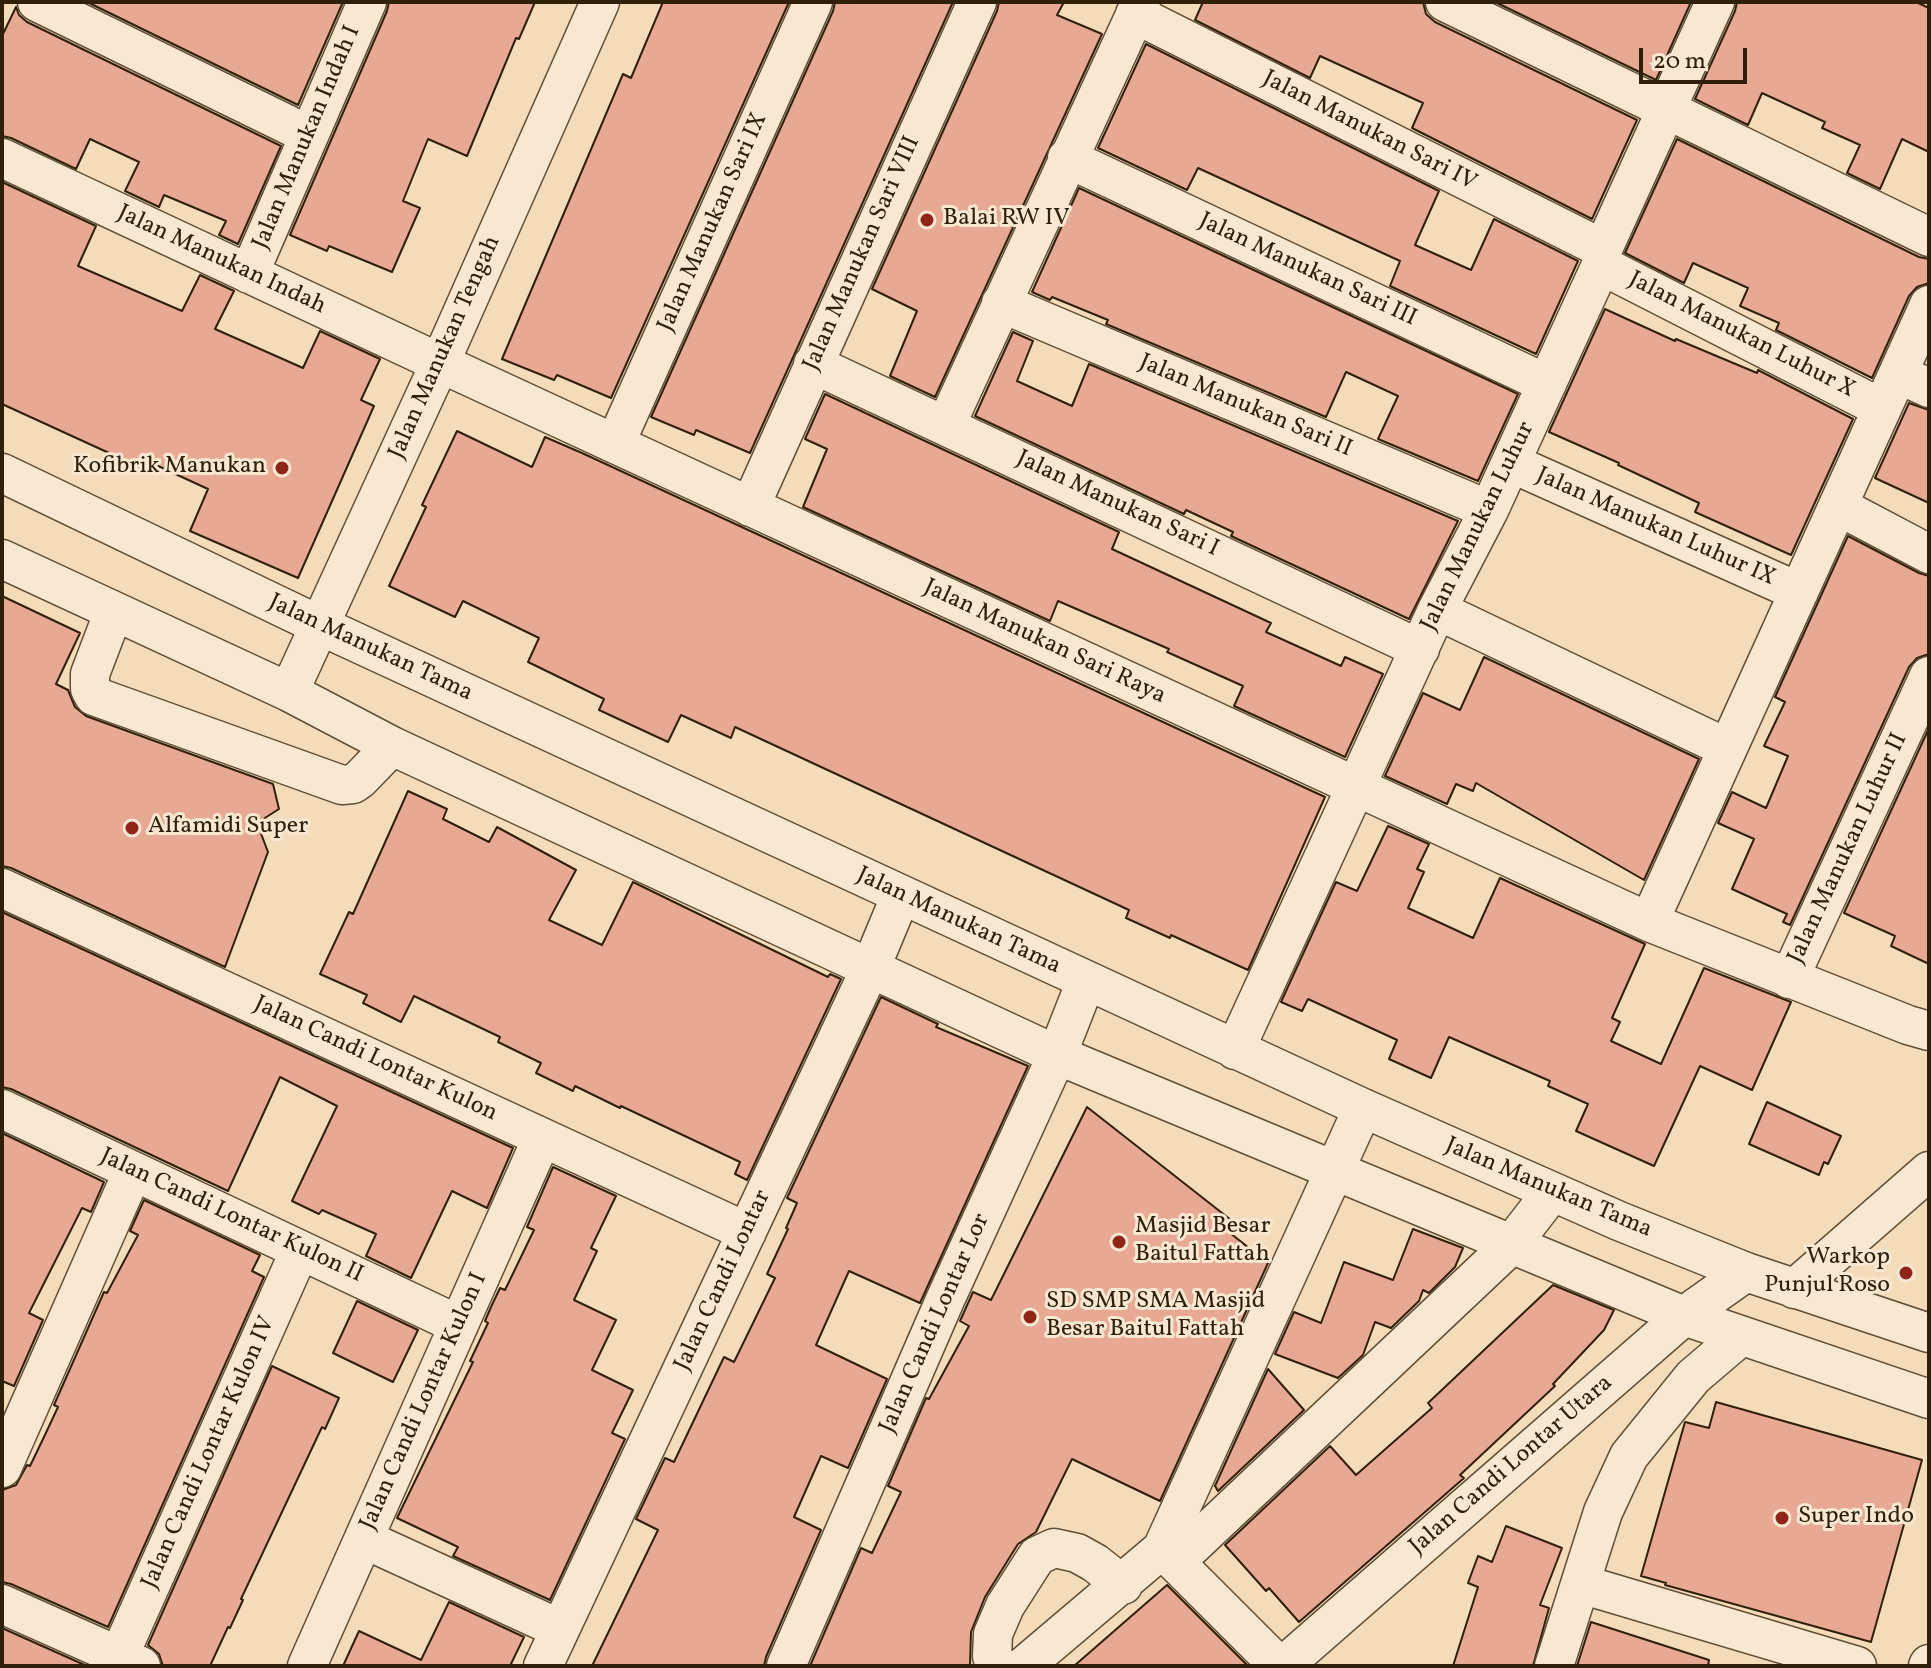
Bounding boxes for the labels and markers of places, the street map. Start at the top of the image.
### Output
place label: Balai RW IV [943,206,1070,234]
marker: Balai RW IV [918,211,936,229]
place label: Kofibrik Manukan [73,454,266,482]
marker: Kofibrik Manukan [273,459,291,477]
place label: Alfamidi Super [148,814,308,842]
marker: Alfamidi Super [123,819,141,837]
place label: Masjid Besar Baitul Fattah [1135,1214,1271,1270]
marker: Masjid Besar Baitul Fattah [1110,1233,1128,1251]
place label: Warkop Punjul Roso [1764,1245,1890,1301]
marker: Warkop Punjul Roso [1897,1264,1915,1282]
place label: SD SMP SMA Masjid Besar Baitul Fattah [1046,1289,1265,1345]
marker: SD SMP SMA Masjid Besar Baitul Fattah [1021,1308,1039,1326]
place label: Super Indo [1798,1504,1914,1532]
marker: Super Indo [1773,1509,1791,1527]

